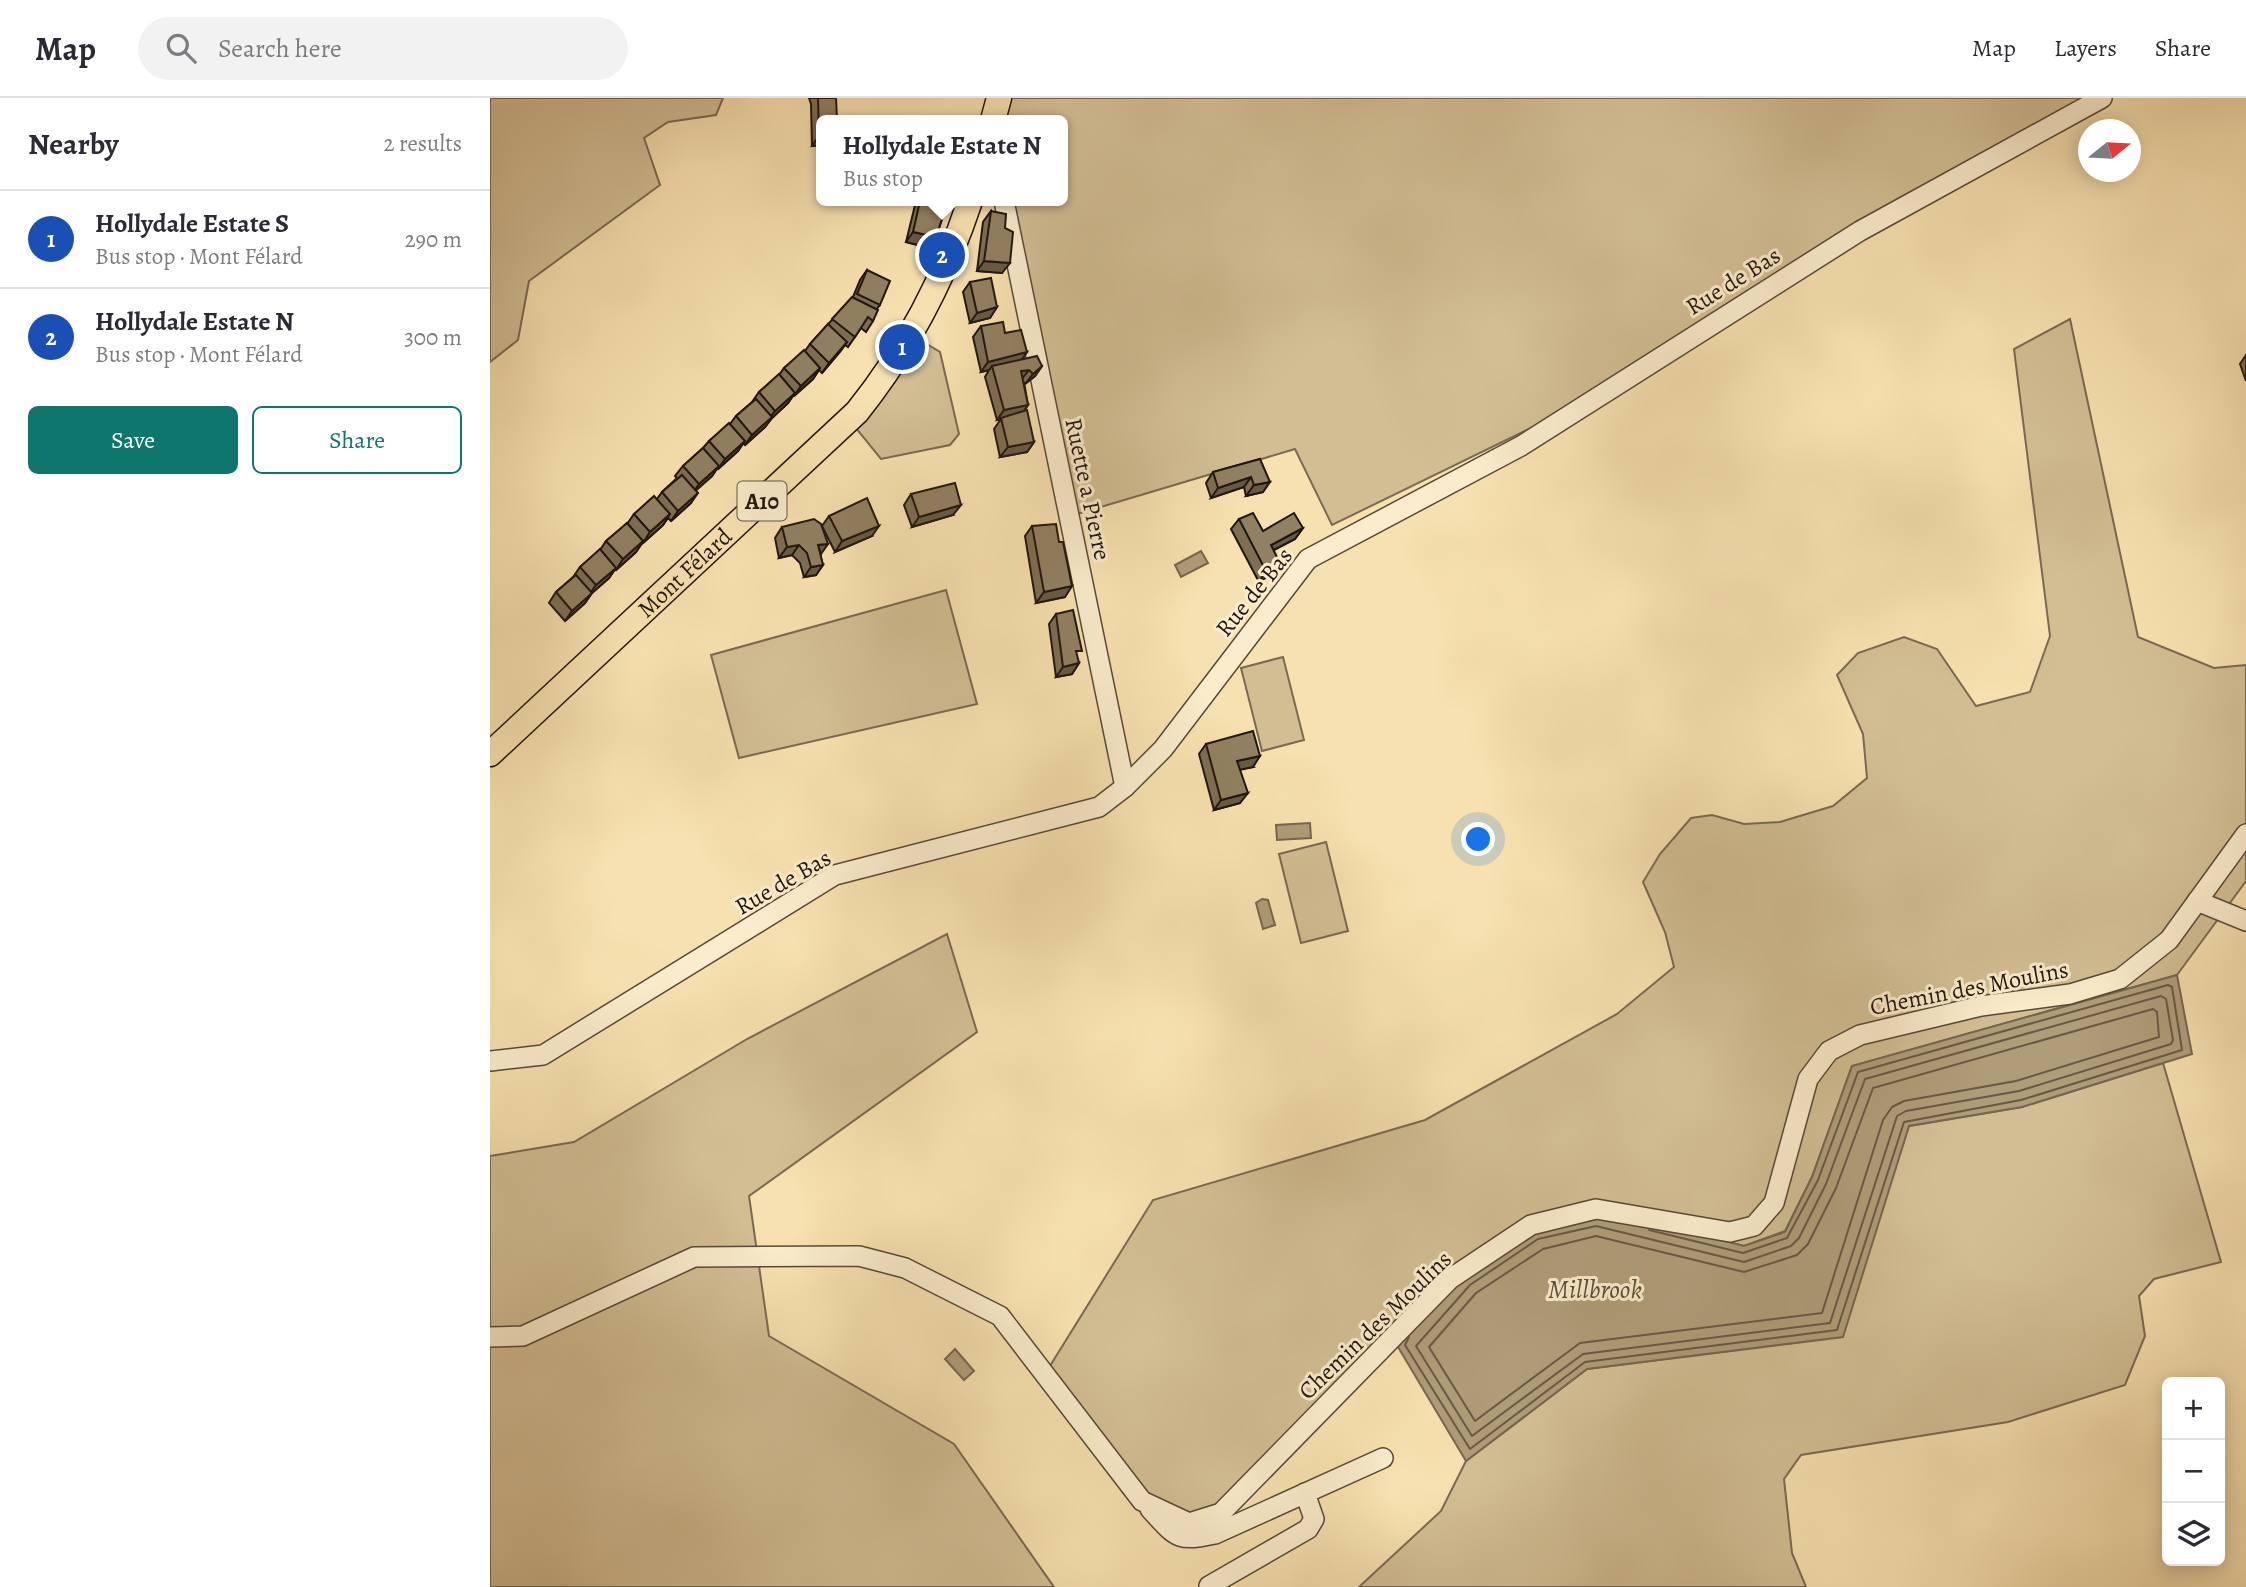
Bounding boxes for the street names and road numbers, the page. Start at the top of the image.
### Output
street label: Rue de Bas [1680,239,1786,323]
street label: Ruette a Pierre [1057,415,1119,563]
road number: A10 [737,482,786,520]
street label: Mont Félard [630,520,739,625]
street label: Rue de Bas [1208,541,1300,643]
street label: Rue de Bas [729,842,837,922]
street label: Chemin des Moulins [1867,953,2071,1023]
street label: Chemin des Moulins [1291,1244,1459,1406]

